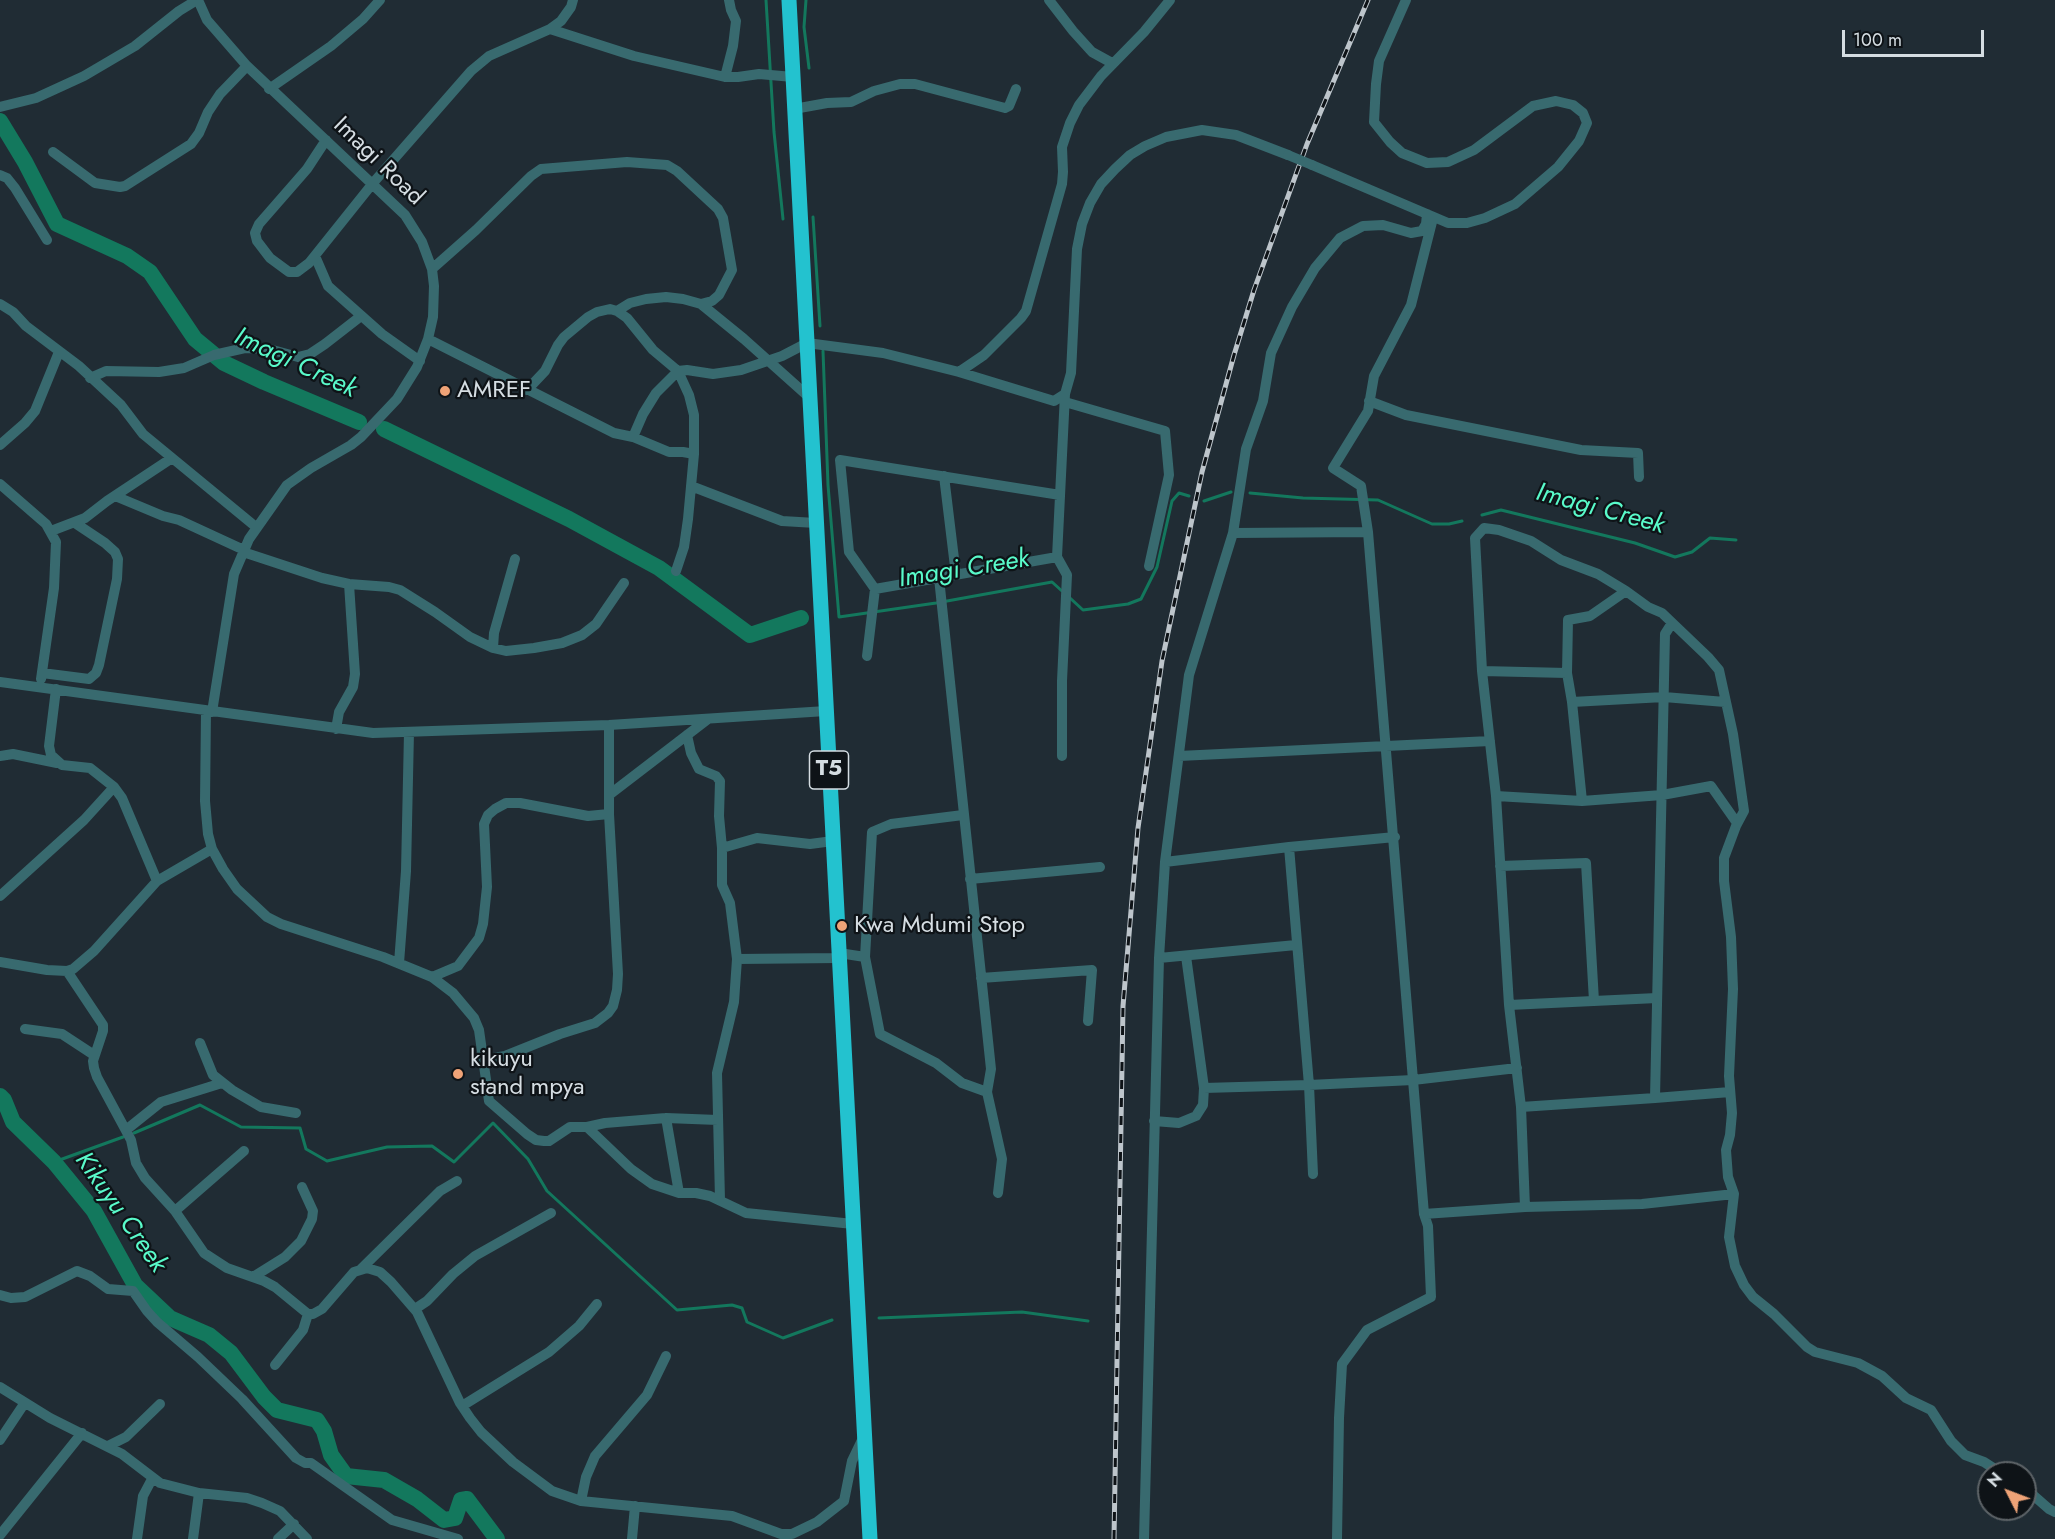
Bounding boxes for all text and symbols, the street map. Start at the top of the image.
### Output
scale bar [1845,18,1988,56]
text: 100 m [1853,27,1902,53]
street label: Imagi Road [327,112,429,212]
water label: Imagi Creek [229,322,361,406]
place label: AMREF [457,377,531,405]
marker: AMREF [438,384,452,398]
water label: Imagi Creek [1532,478,1668,542]
water label: Imagi Creek [897,544,1031,596]
road number: T5 [810,751,848,789]
place label: Kwa Mdumi Stop [854,912,1025,940]
marker: Kwa Mdumi Stop [835,919,849,933]
place label: kikuyu stand mpya [470,1046,585,1102]
marker: kikuyu stand mpya [451,1067,465,1081]
water label: Kikuyu Creek [67,1147,173,1279]
north arrow [1977,1461,2037,1521]
text: N [1982,1468,2008,1492]

